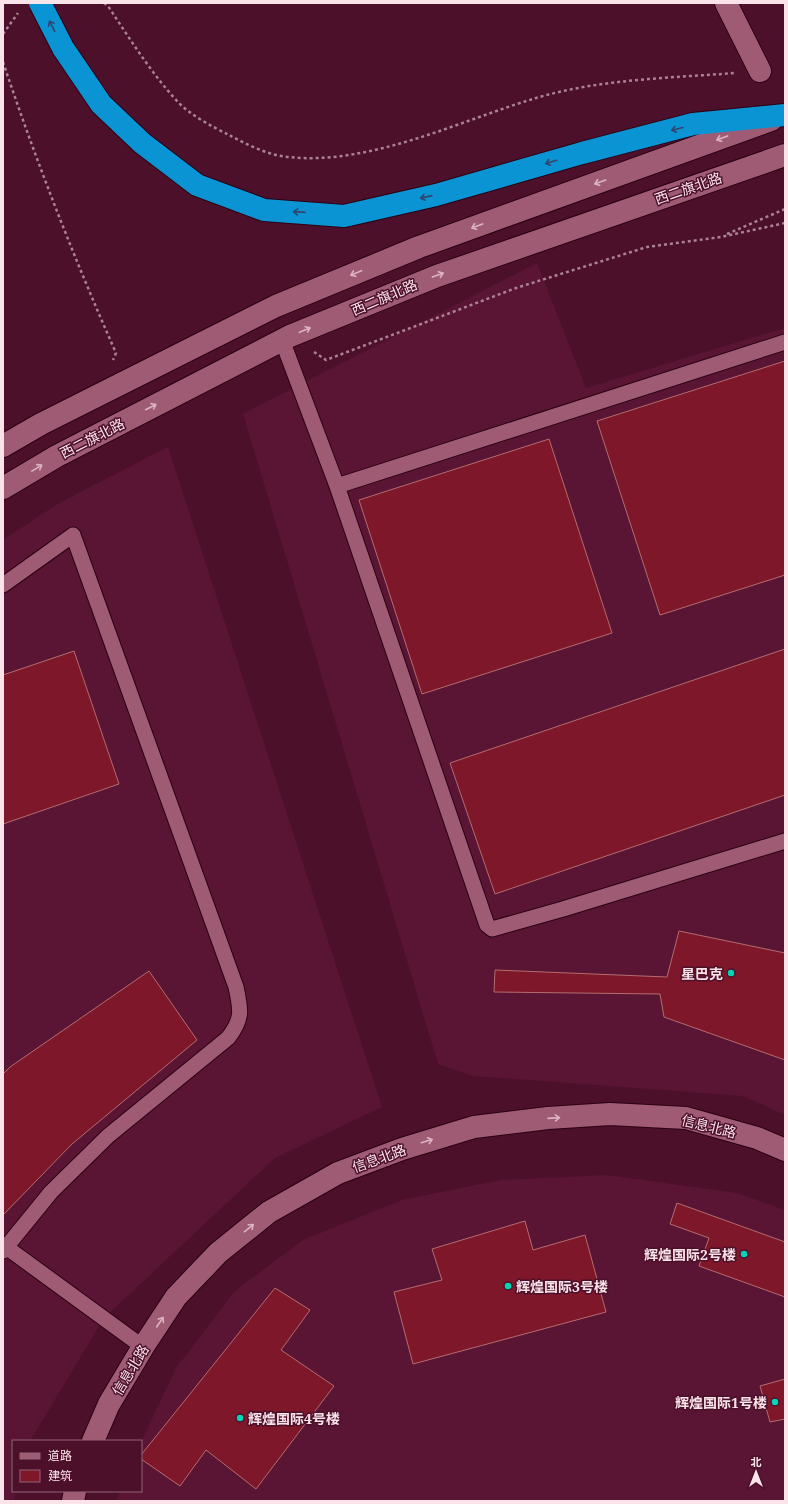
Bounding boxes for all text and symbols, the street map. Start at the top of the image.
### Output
one-way arrow [47,20,55,32]
one-way arrow [671,125,684,133]
one-way arrow [716,134,728,142]
one-way arrow [545,159,558,166]
street label: 西二旗北路 [652,168,724,208]
one-way arrow [594,178,606,186]
one-way arrow [420,194,433,202]
one-way arrow [292,209,305,216]
one-way arrow [472,222,484,230]
one-way arrow [351,270,363,277]
one-way arrow [432,271,444,279]
street label: 西二旗北路 [348,275,420,319]
one-way arrow [299,326,311,333]
one-way arrow [145,403,157,410]
street label: 西二旗北路 [57,414,127,462]
one-way arrow [30,463,42,471]
place label: 星巴克 [681,964,723,983]
marker: 星巴克 [726,968,736,978]
street label: 信息北路 [680,1110,738,1142]
one-way arrow [547,1114,560,1121]
one-way arrow [420,1137,433,1144]
street label: 信息北路 [349,1139,409,1177]
one-way arrow [243,1224,254,1233]
place label: 辉煌国际2号楼 [644,1245,736,1264]
marker: 辉煌国际2号楼 [739,1249,749,1259]
place label: 辉煌国际3号楼 [516,1277,608,1296]
marker: 辉煌国际3号楼 [503,1281,513,1291]
one-way arrow [156,1317,164,1328]
street label: 信息北路 [107,1341,153,1399]
place label: 辉煌国际1号楼 [675,1393,767,1412]
marker: 辉煌国际1号楼 [770,1397,780,1407]
place label: 辉煌国际4号楼 [248,1409,340,1428]
marker: 辉煌国际4号楼 [235,1413,245,1423]
legend [12,1440,142,1492]
text: 道路 [48,1447,72,1464]
north arrow [736,1452,776,1492]
text: 北 [751,1454,762,1469]
text: 建筑 [48,1467,72,1484]

